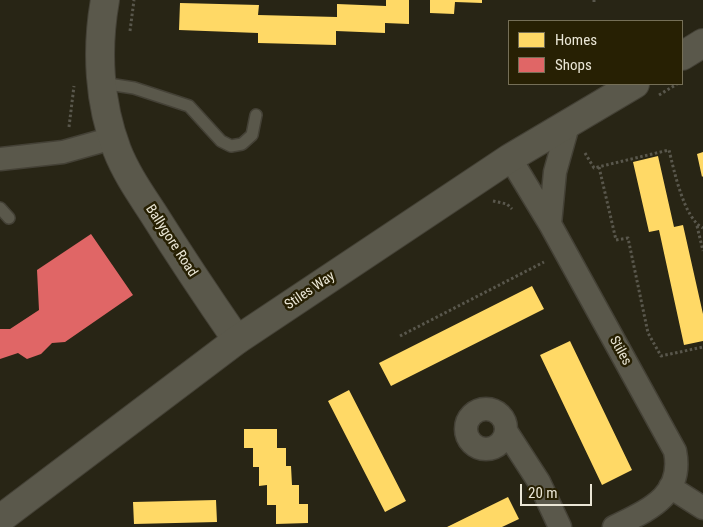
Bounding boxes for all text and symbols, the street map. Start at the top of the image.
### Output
legend [508,20,683,85]
text: Homes [555,31,597,49]
text: Shops [555,56,592,74]
street label: Ballygore Road [141,202,201,280]
street label: Stiles Way [282,268,338,314]
street label: Stiles [605,333,635,369]
scale bar [523,474,596,506]
text: 20 m [528,484,558,502]

